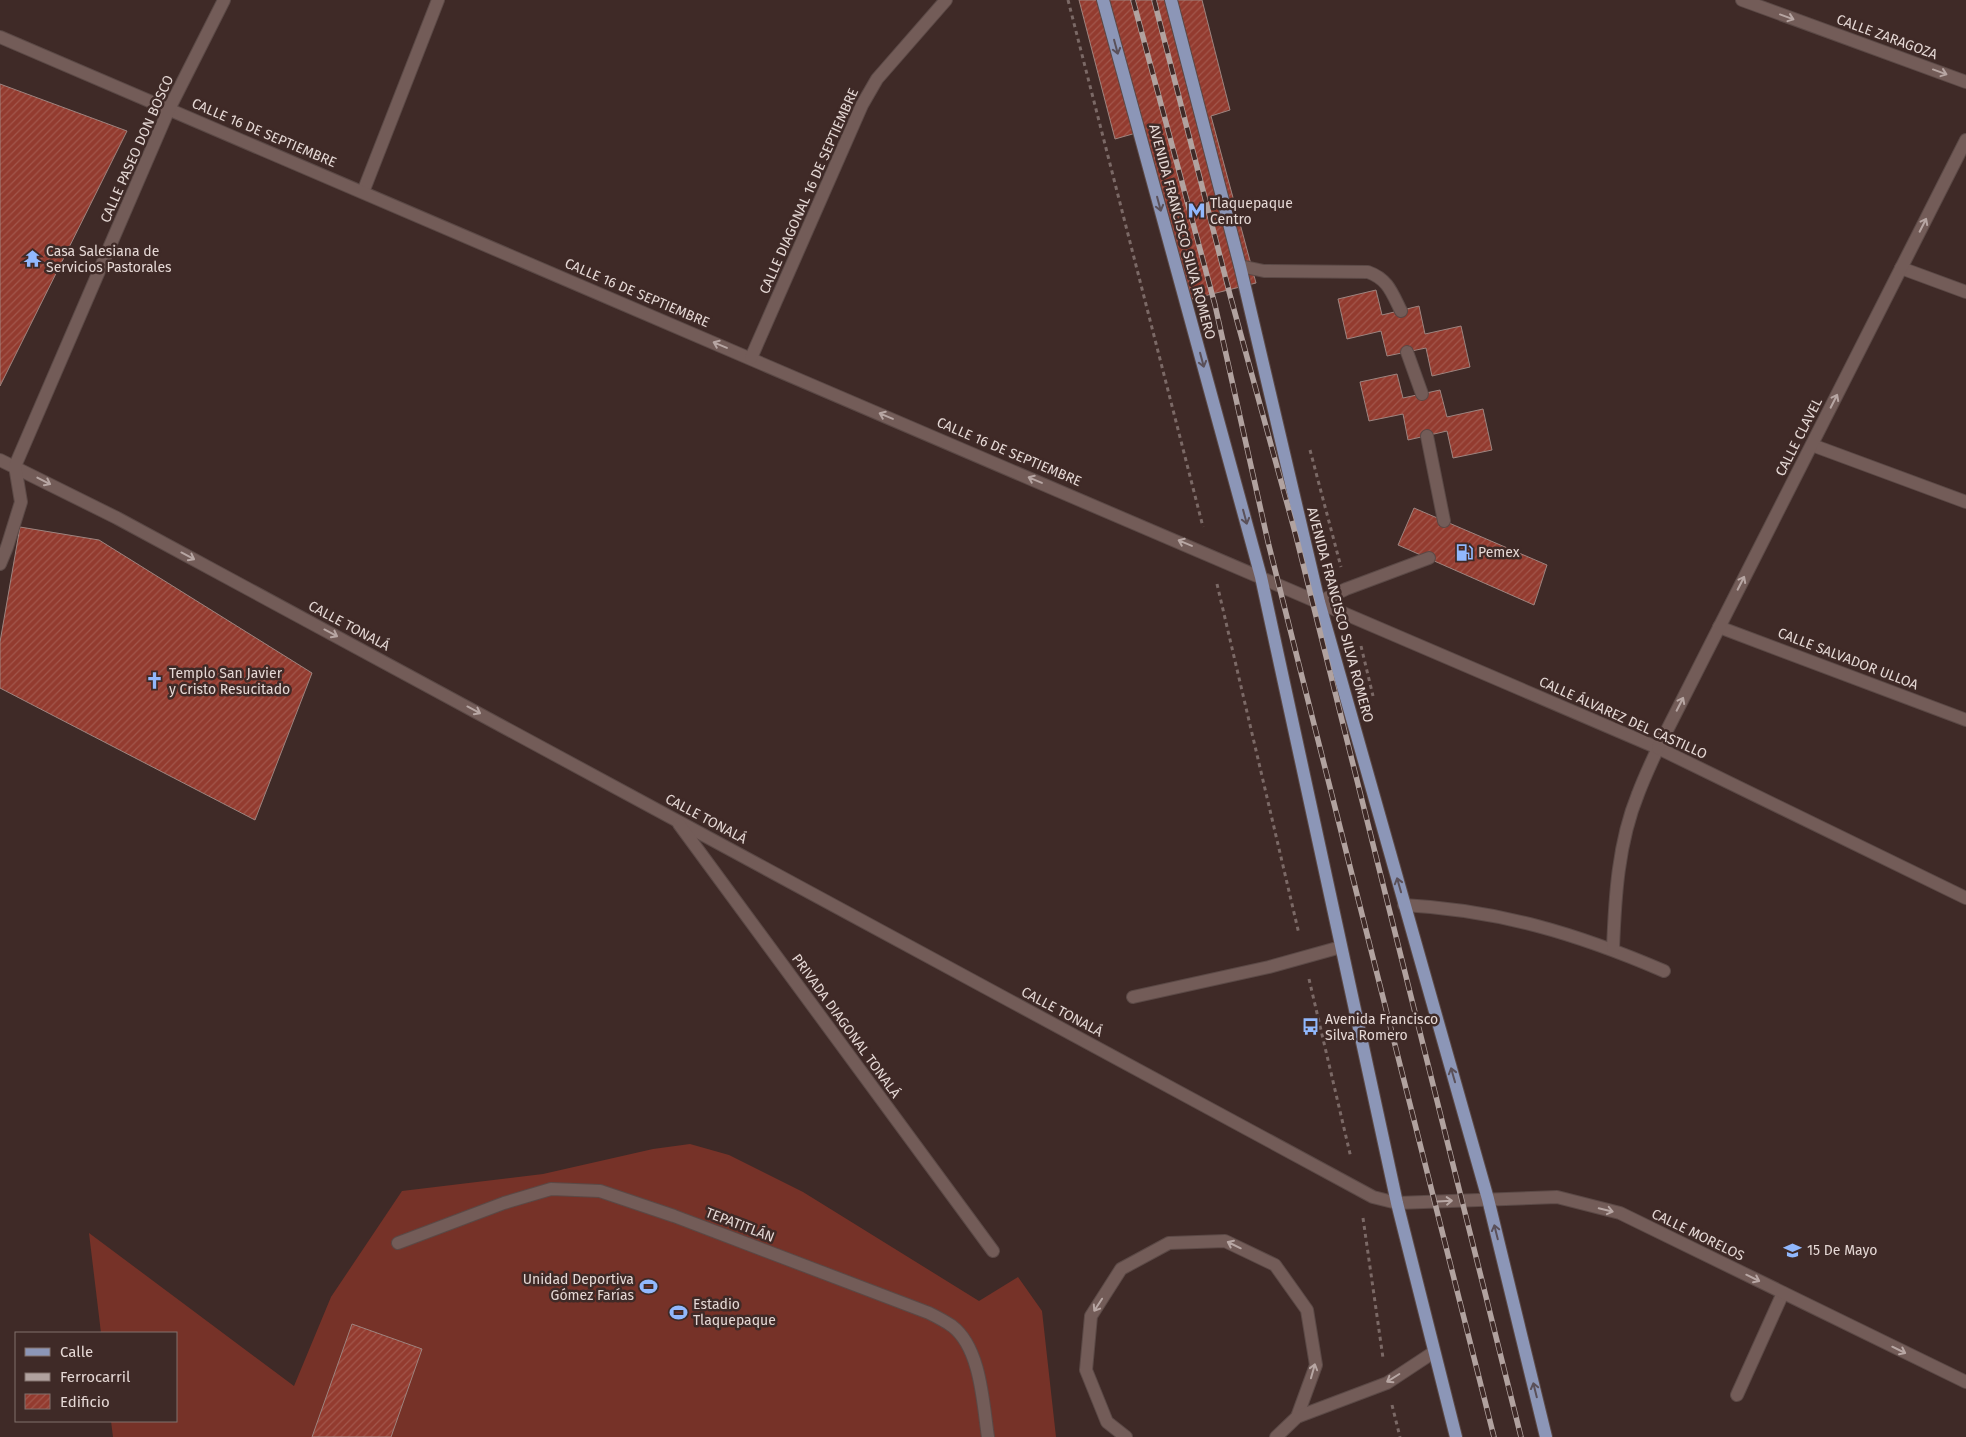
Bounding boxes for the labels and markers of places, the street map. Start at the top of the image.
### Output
place label: Tlaquepaque Centro [1210,195,1293,228]
metro station icon: Tlaquepaque Centro [1186,201,1206,221]
place label: Casa Salesiana de Servicios Pastorales [46,243,172,276]
temple icon: Casa Salesiana de Servicios Pastorales [22,249,42,269]
fuel station icon: Pemex [1454,542,1474,562]
place label: Pemex [1478,544,1520,561]
place label: Templo San Javier y Cristo Resucitado [169,665,290,698]
church icon: Templo San Javier y Cristo Resucitado [145,671,165,691]
place label: Avenida Francisco Silva Romero [1325,1011,1438,1044]
bus stop icon: Avenida Francisco Silva Romero [1301,1017,1321,1037]
school or university icon: 15 De Mayo [1783,1240,1803,1260]
place label: 15 De Mayo [1807,1242,1877,1259]
place label: Unidad Deportiva Gómez Farías [523,1271,634,1304]
sports icon: Unidad Deportiva Gómez Farías [638,1277,658,1297]
place label: Estadio Tlaquepaque [693,1296,776,1329]
sports icon: Estadio Tlaquepaque [669,1302,689,1322]

